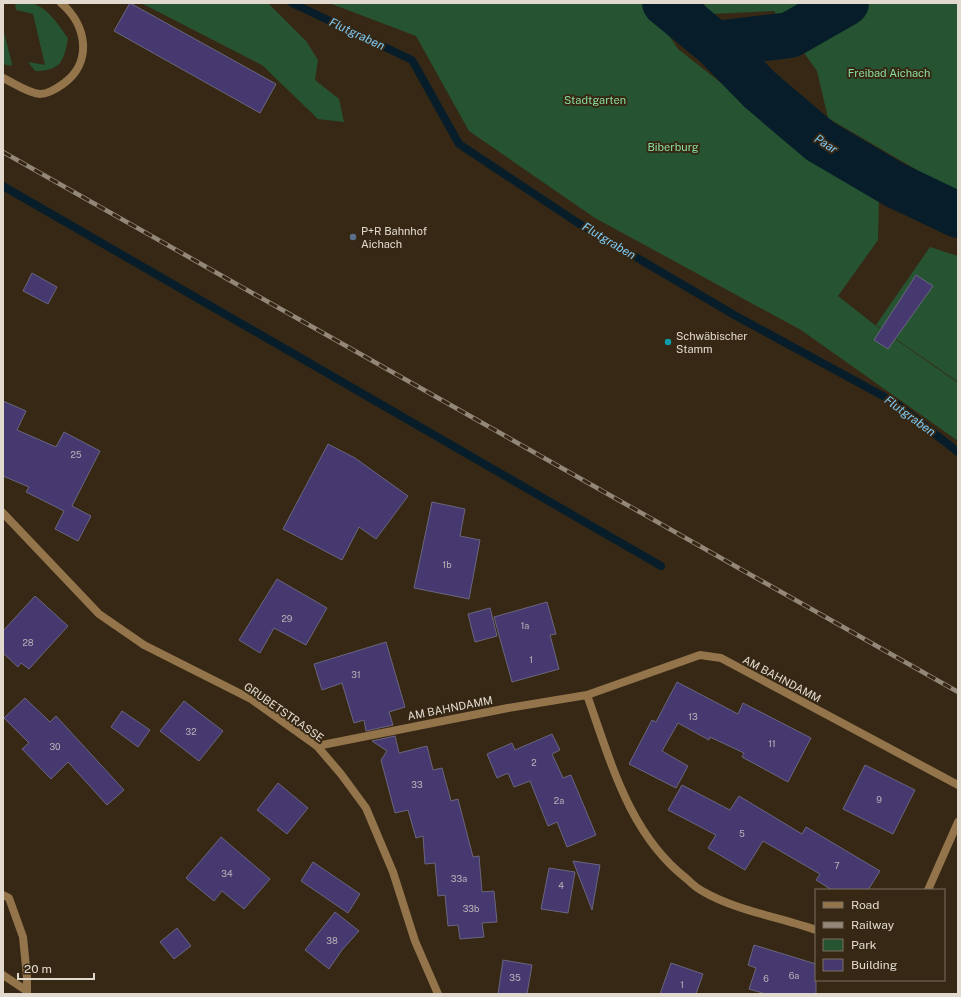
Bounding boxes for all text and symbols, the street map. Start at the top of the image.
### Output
water label: Flutgraben [327,15,387,53]
park label: Freibad Aichach [848,67,930,79]
park label: Stadtgarten [564,94,626,106]
water label: Paar [812,131,840,157]
park label: Biberburg [647,141,699,153]
water label: Flutgraben [580,220,638,263]
place label: P+R Bahnhof Aichach [361,225,428,250]
marker: P+R Bahnhof Aichach [348,232,358,242]
place label: Schwäbischer Stamm [676,330,748,355]
marker: Schwäbischer Stamm [663,337,673,347]
water label: Flutgraben [882,393,938,439]
house number: 25 [70,449,82,460]
house number: 1b [442,559,452,570]
house number: 29 [282,613,293,624]
house number: 1a [521,620,529,631]
house number: 28 [22,637,34,648]
street label: AM BAHNDAMM [741,653,823,705]
house number: 1 [529,654,533,665]
house number: 31 [351,669,361,680]
street label: GRUBETSTRASSE [242,680,326,744]
street label: AM BAHNDAMM [406,694,494,722]
house number: 13 [688,711,698,722]
house number: 32 [185,726,197,737]
house number: 11 [768,738,776,749]
house number: 30 [49,741,61,752]
house number: 2 [531,757,537,768]
house number: 33 [411,779,423,790]
house number: 9 [876,794,882,805]
house number: 2a [554,795,564,806]
house number: 5 [739,828,745,839]
house number: 7 [834,860,840,871]
house number: 34 [221,868,233,879]
house number: 33a [451,873,467,884]
house number: 4 [558,880,564,891]
legend [815,889,945,981]
text: Road [851,898,879,912]
house number: 33b [463,903,479,914]
text: Railway [851,918,895,932]
house number: 38 [326,935,338,946]
text: Park [851,938,877,952]
scale bar [18,955,94,981]
text: Building [851,958,897,972]
text: 20 m [24,962,52,976]
house number: 6a [789,970,799,981]
house number: 35 [509,972,521,983]
house number: 6 [763,973,769,984]
house number: 1 [680,979,684,990]

